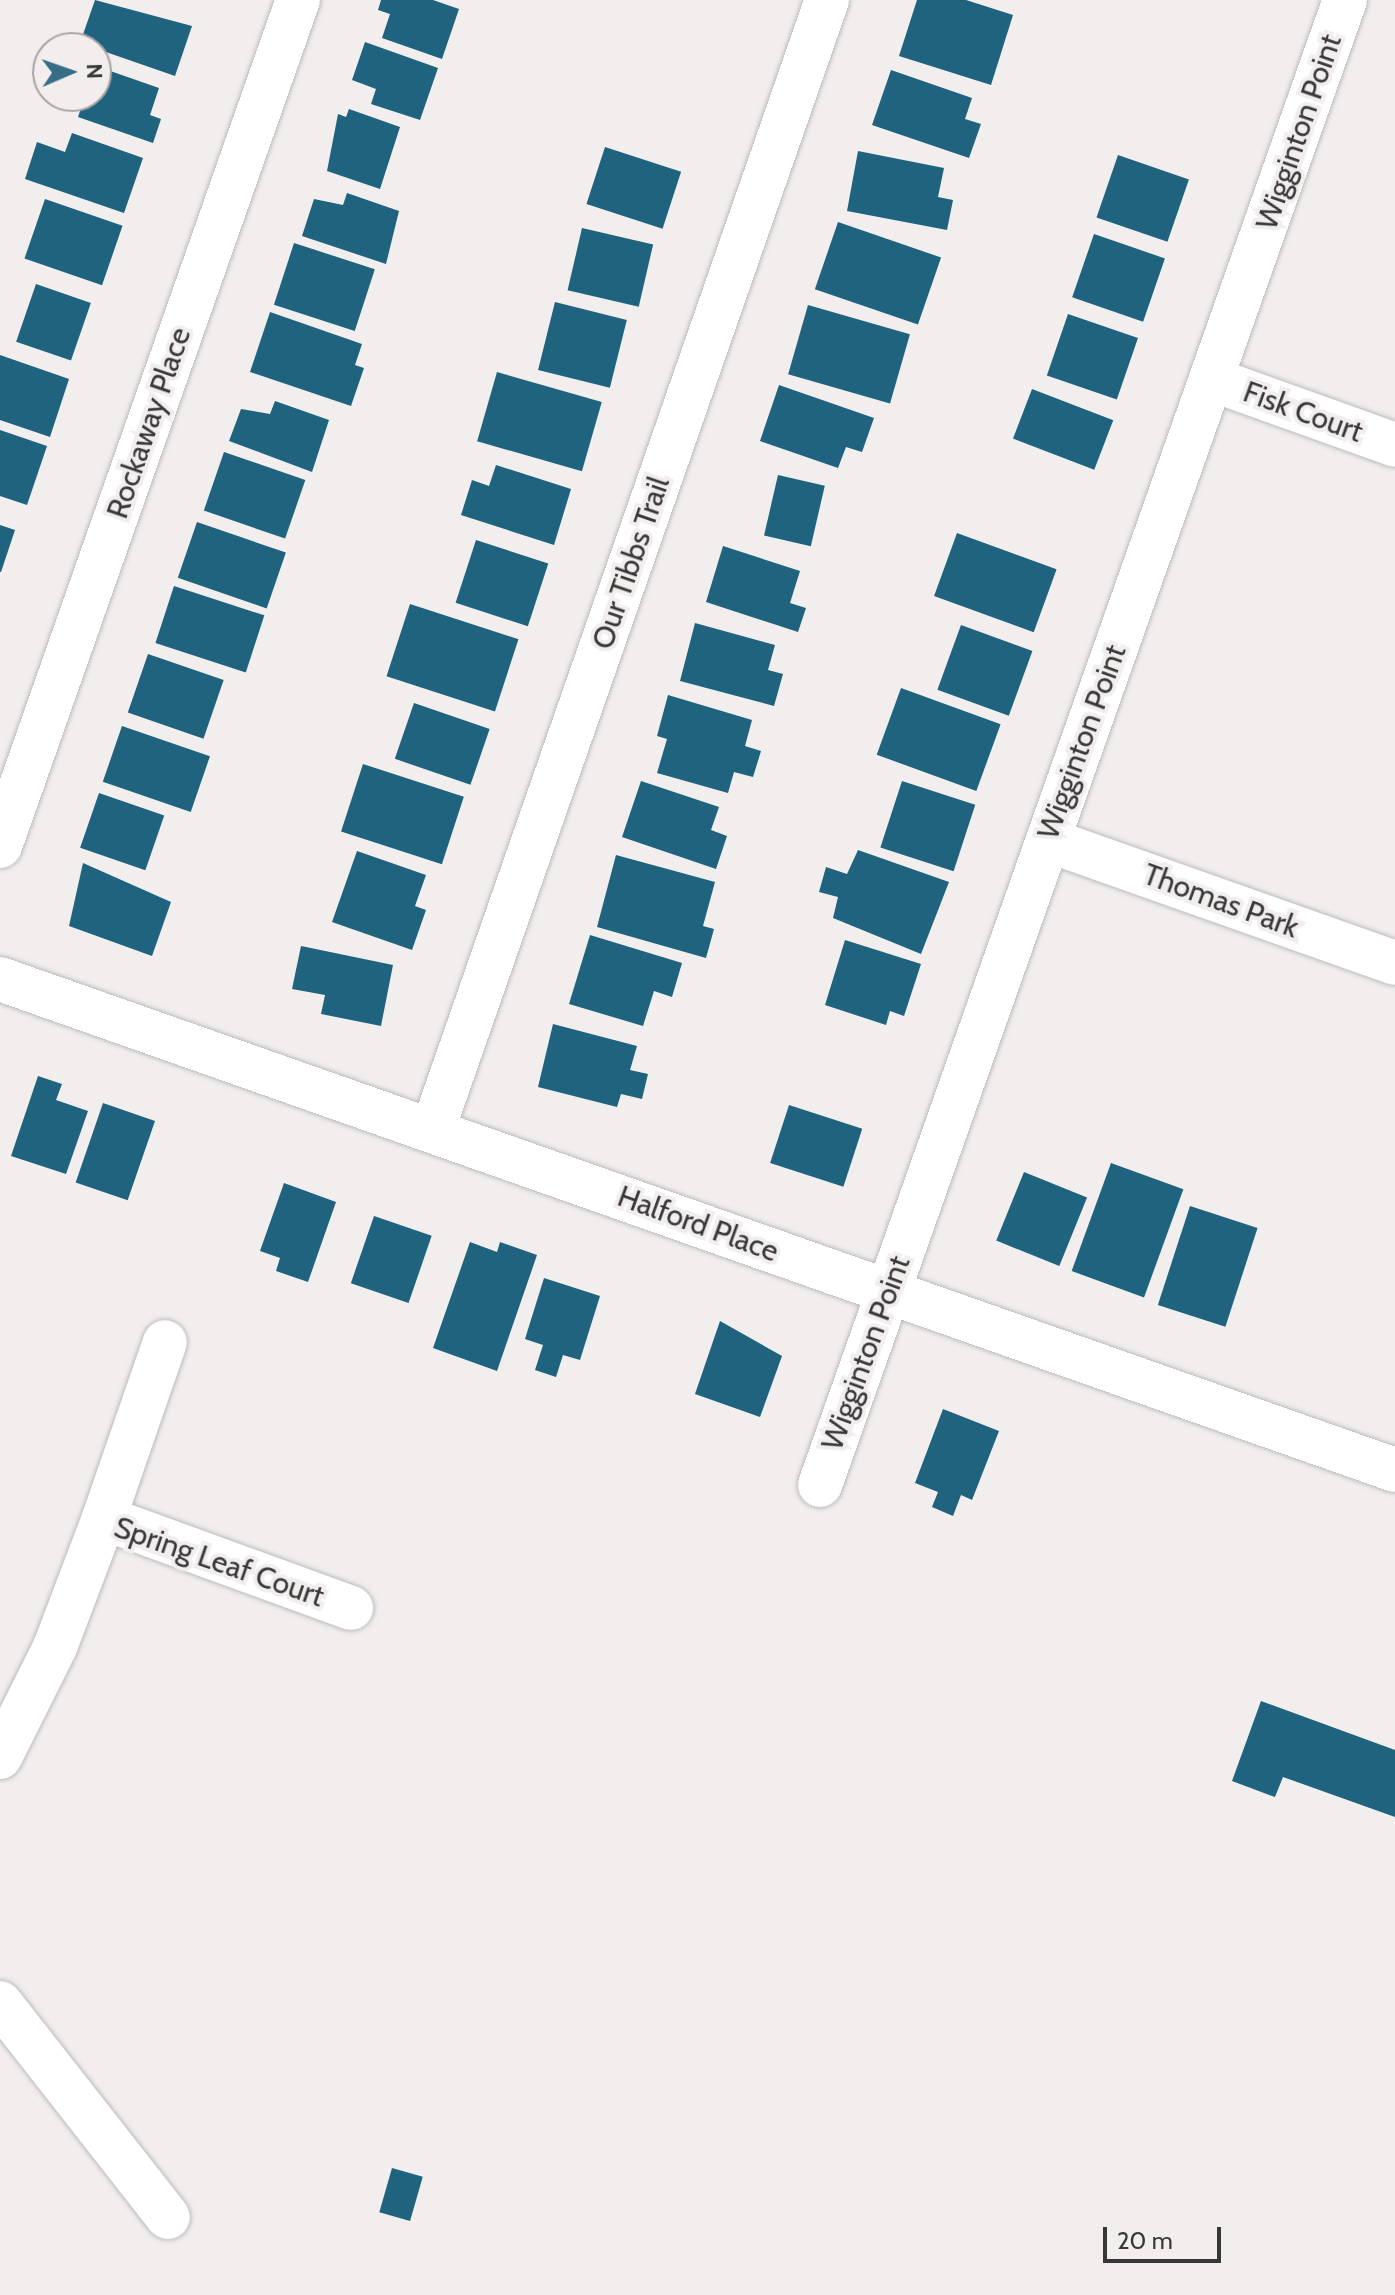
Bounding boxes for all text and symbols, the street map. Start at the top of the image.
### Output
street label: Wigginton Point [1249,30,1349,234]
north arrow [32,32,112,112]
text: N [81,63,108,79]
street label: Rockaway Place [100,323,198,523]
street label: Fisk Court [1238,374,1368,450]
street label: Our Tibbs Trail [585,472,677,654]
street label: Wigginton Point [1030,640,1134,844]
street label: Thomas Park [1138,856,1304,946]
street label: Halford Place [613,1178,783,1270]
street label: Wigginton Point [814,1251,918,1455]
street label: Spring Leaf Court [109,1509,329,1615]
scale bar [1107,2211,1225,2261]
text: 20 m [1117,2226,1173,2255]

